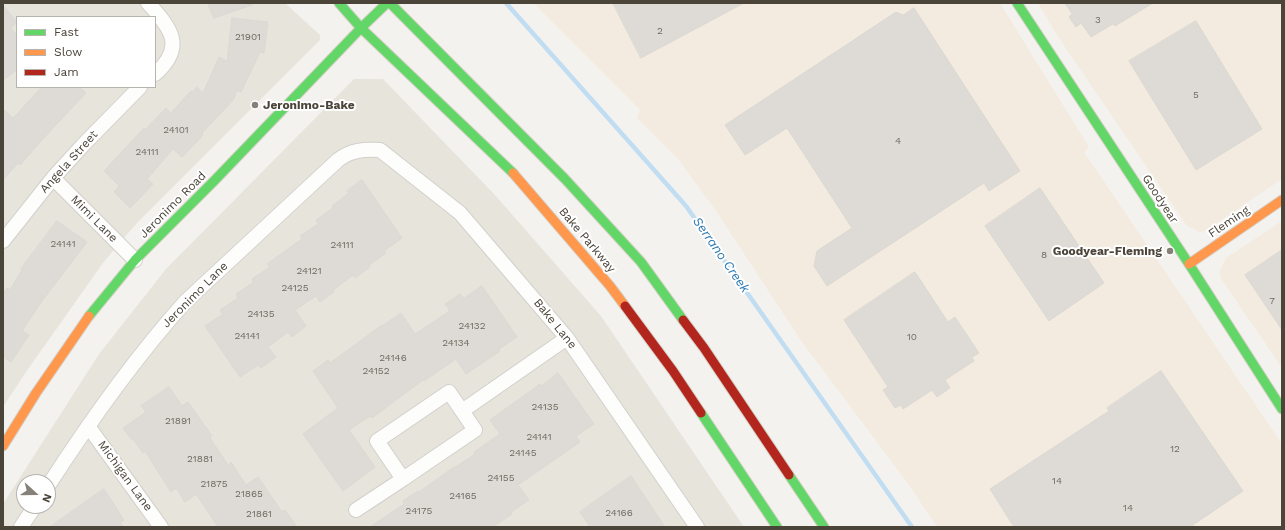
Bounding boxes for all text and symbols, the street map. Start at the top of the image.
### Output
house number: 3 [1095,14,1101,26]
legend [16,16,156,88]
text: Fast [54,25,79,39]
house number: 2 [657,25,663,37]
house number: 21901 [235,31,261,43]
text: Slow [54,45,82,59]
text: Jam [54,65,79,79]
house number: 5 [1193,89,1199,101]
place label: Jeronimo-Bake [263,98,355,112]
marker: Jeronimo-Bake [250,100,260,110]
house number: 24101 [163,124,189,136]
street label: Angela Street [37,128,101,196]
house number: 4 [895,135,901,147]
house number: 24111 [135,146,159,158]
street label: Jeronimo Road [137,169,209,241]
street label: Goodyear [1139,172,1181,226]
street label: Mimi Lane [68,193,120,245]
street label: Fleming [1206,203,1252,241]
street label: Bake Parkway [556,205,618,275]
water label: Serrano Creek [689,214,753,296]
house number: 24141 [50,238,76,250]
house number: 24111 [330,239,354,251]
place label: Goodyear-Fleming [1053,244,1162,258]
marker: Goodyear-Fleming [1165,246,1175,256]
house number: 8 [1041,249,1047,261]
street label: Jeronimo Lane [159,259,231,331]
house number: 24121 [296,265,322,277]
house number: 24125 [281,282,309,294]
house number: 7 [1269,295,1275,307]
street label: Bake Lane [530,296,580,352]
house number: 24135 [247,308,275,320]
house number: 24132 [458,320,486,332]
house number: 24141 [234,330,260,342]
house number: 10 [907,331,917,343]
house number: 24134 [442,337,470,349]
house number: 24146 [379,352,407,364]
house number: 24152 [362,365,390,377]
house number: 24135 [531,401,559,413]
house number: 21891 [165,415,191,427]
house number: 24141 [526,431,552,443]
street label: Michigan Lane [95,438,155,514]
house number: 12 [1170,443,1180,455]
house number: 24145 [509,447,537,459]
house number: 21881 [187,453,213,465]
house number: 24155 [487,472,515,484]
north arrow [16,474,56,514]
house number: 14 [1052,475,1062,487]
house number: 21875 [201,478,227,490]
house number: 21865 [235,488,263,500]
house number: 24165 [449,490,477,502]
text: N [39,492,54,504]
house number: 14 [1123,502,1133,514]
house number: 24175 [406,505,432,517]
house number: 24166 [605,507,633,519]
house number: 21861 [246,508,272,520]

